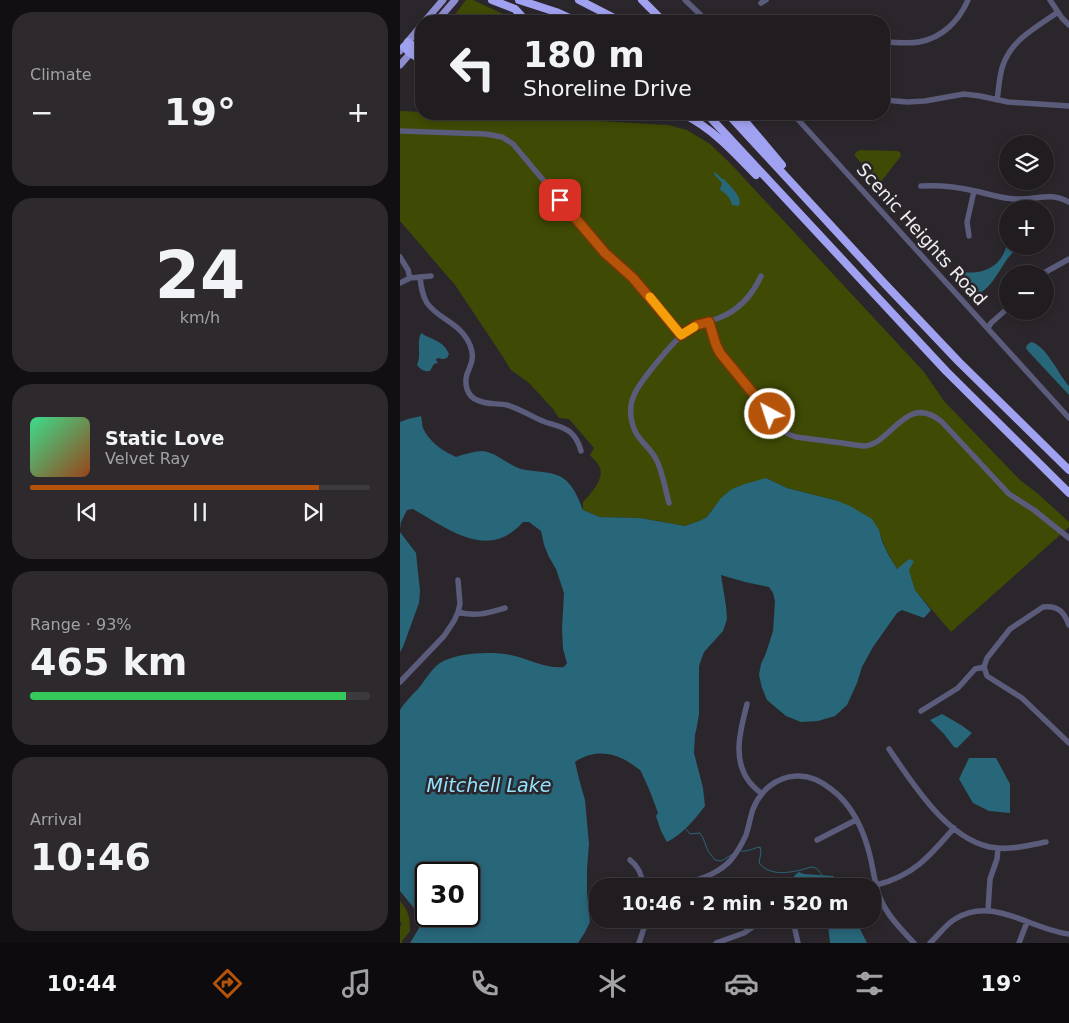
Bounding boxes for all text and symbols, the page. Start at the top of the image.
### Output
icon: left [440,35,505,100]
text: 180 m [523,35,645,75]
text: Climate [30,65,92,84]
text: Shoreline Drive [523,76,692,101]
text: 19° [164,90,236,134]
text: − [30,96,53,129]
text: + [347,96,370,129]
map controls [999,135,1054,320]
button: layers [999,135,1054,190]
street label: Scenic Heights Road [853,159,991,309]
pin [539,179,581,221]
icon: arrive [546,186,574,214]
button: + [999,200,1054,255]
text: 24 [155,238,245,313]
button: − [999,265,1054,320]
text: km/h [180,308,220,327]
position arrow [743,387,795,439]
text: Static Love [105,427,225,449]
text: Velvet Ray [105,449,190,468]
icon: previous [73,498,101,526]
icon: pause [186,498,214,526]
icon: next [299,498,327,526]
text: Range · 93% [30,615,132,634]
text: 465 km [30,640,187,684]
water label: Mitchell Lake [427,774,551,796]
text: Arrival [30,810,82,829]
text: 10:46 [30,835,151,879]
speed limit sign: 30 [415,862,480,927]
text: 10:46 · 2 min · 520 m [621,892,849,914]
icon: directions [210,966,245,1001]
icon: music [339,966,374,1001]
icon: phone [467,966,502,1001]
icon: climate [595,966,630,1001]
icon: car [724,966,759,1001]
icon: filters [852,966,887,1001]
text: 10:44 [47,971,117,996]
text: 19° [981,971,1022,996]

